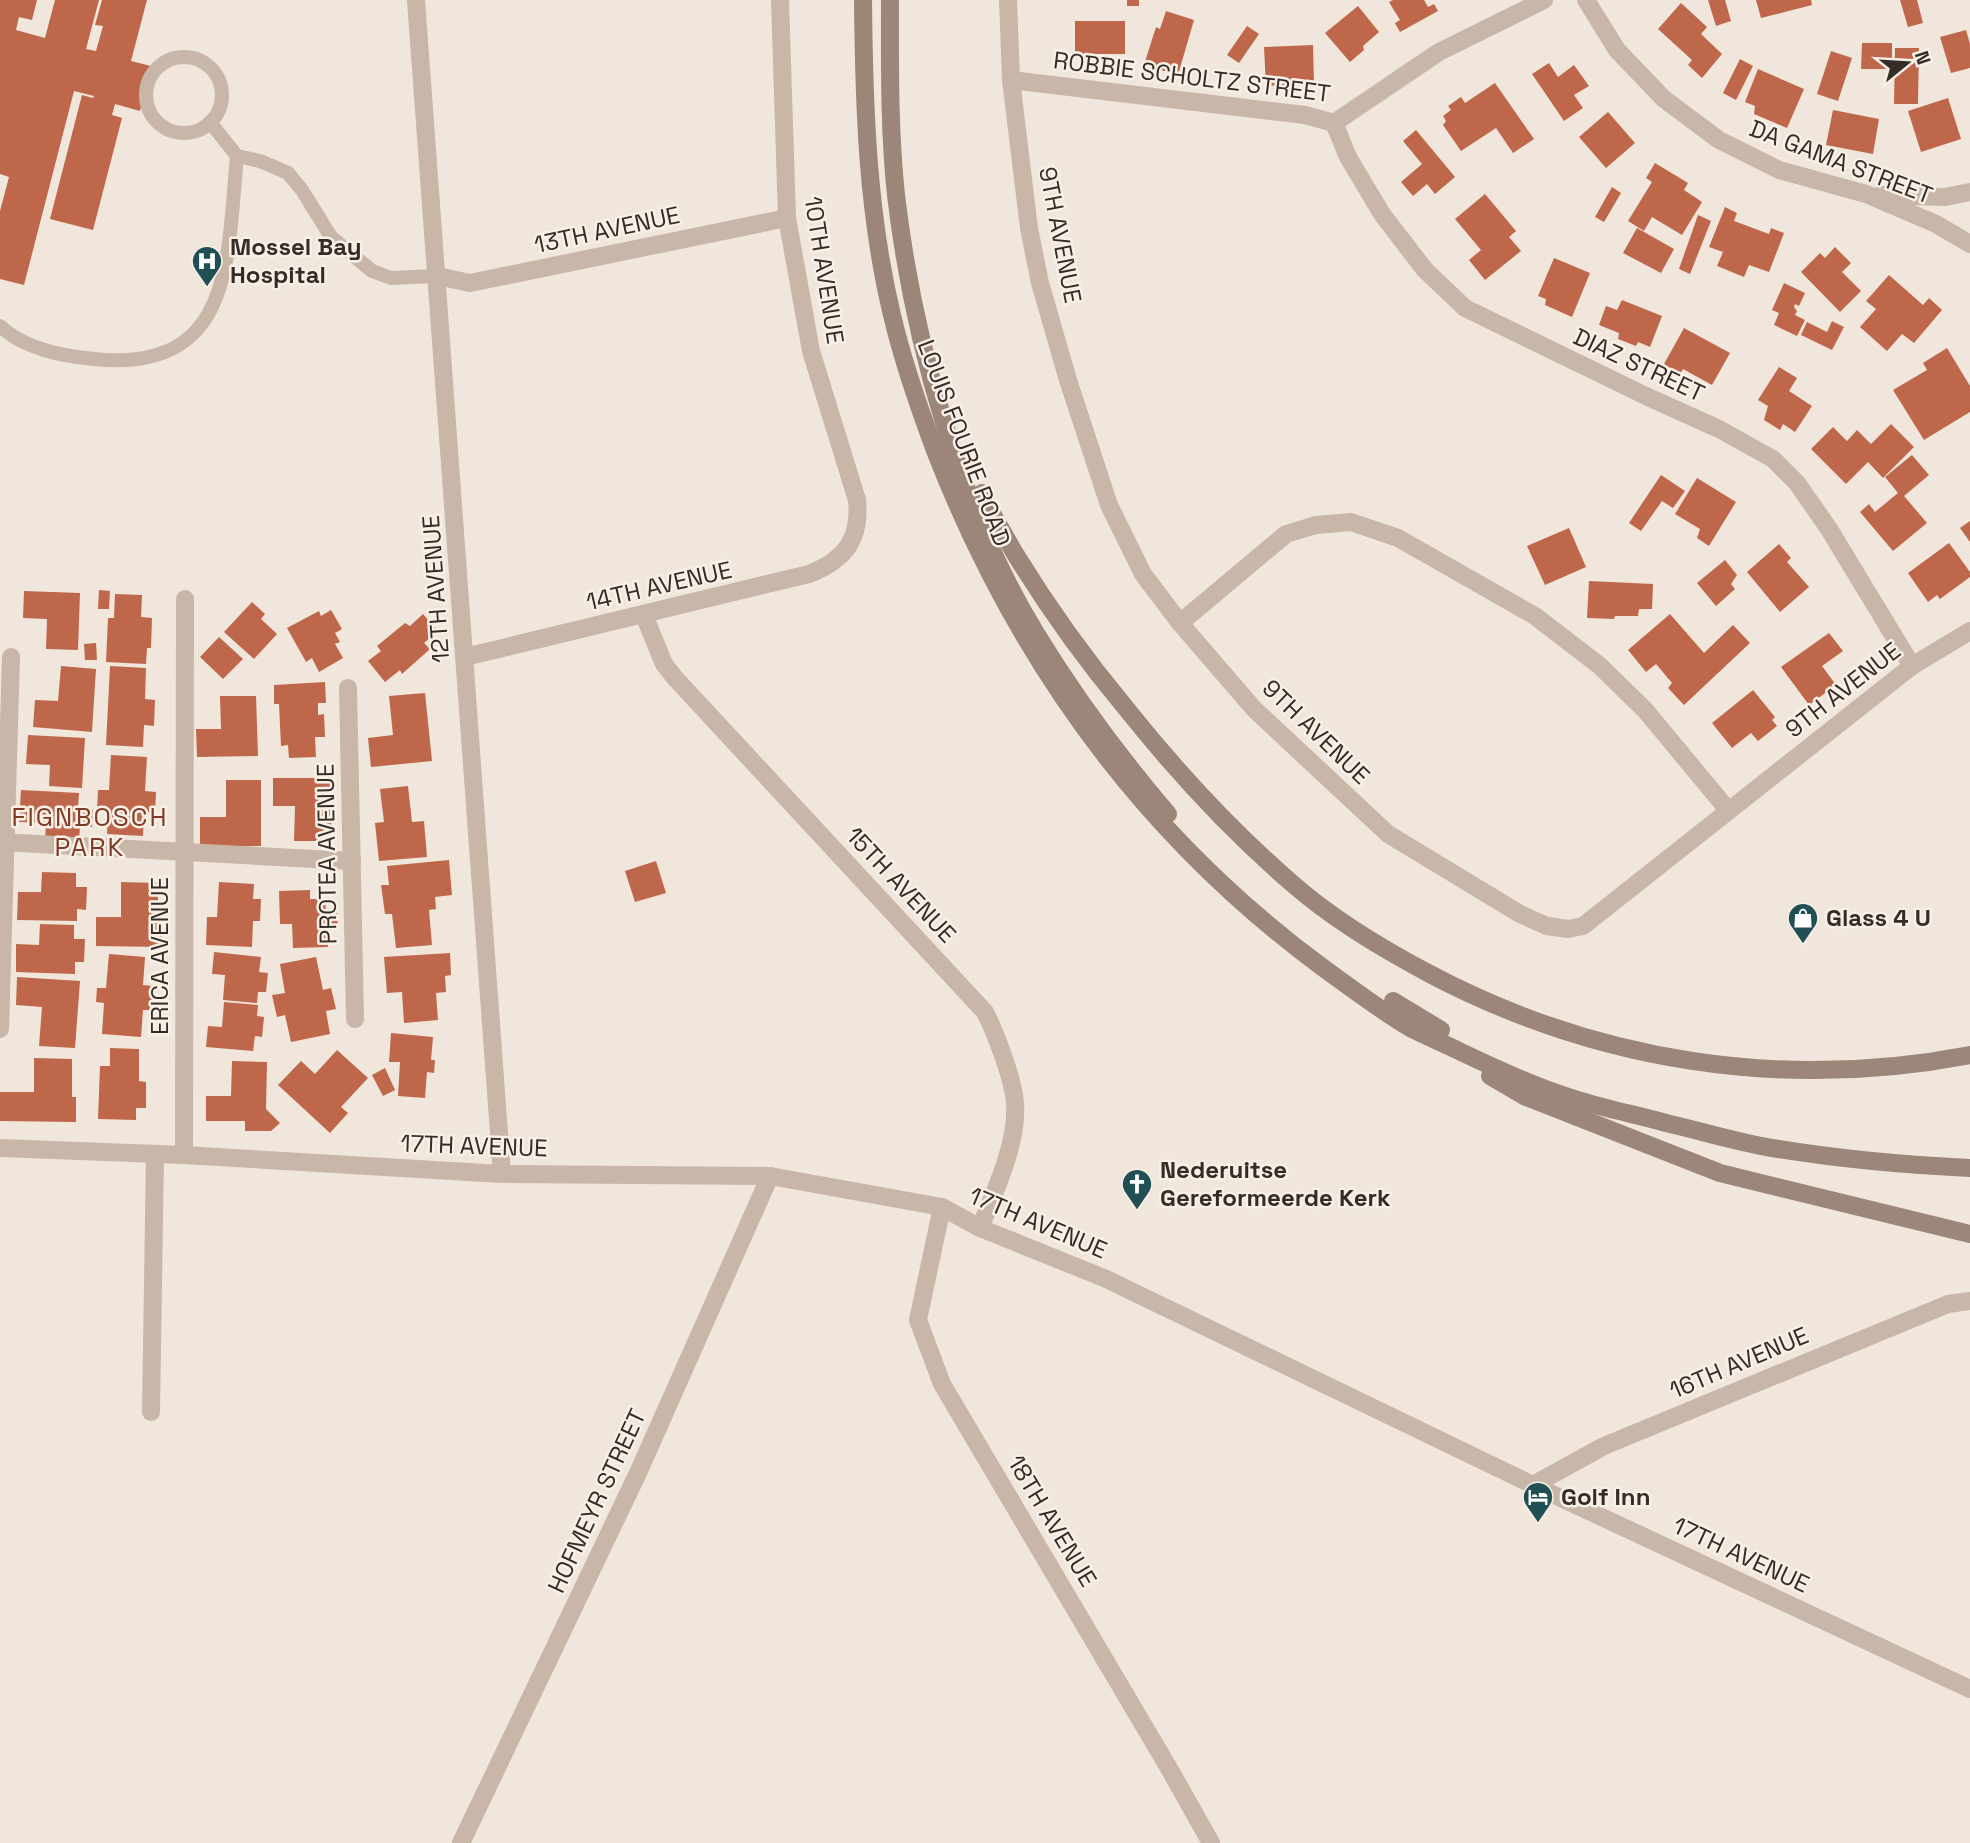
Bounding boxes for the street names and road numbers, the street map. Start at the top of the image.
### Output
street label: ROBBIE SCHOLTZ STREET [1052,44,1333,109]
street label: DA GAMA STREET [1745,112,1937,211]
street label: 9TH AVENUE [1032,164,1089,306]
street label: 10TH AVENUE [798,194,851,346]
street label: 13TH AVENUE [531,199,682,260]
street label: DIAZ STREET [1569,321,1710,408]
street label: LOUIS FOURIE ROAD [911,335,1018,551]
street label: 12TH AVENUE [415,514,456,664]
street label: 14TH AVENUE [583,554,735,617]
street label: 9TH AVENUE [1779,635,1907,744]
street label: 9TH AVENUE [1256,673,1377,791]
street label: PROTEA AVENUE [309,763,344,945]
street label: 15TH AVENUE [840,820,963,949]
street label: ERICA AVENUE [144,877,175,1035]
street label: 17TH AVENUE [400,1127,548,1164]
street label: 17TH AVENUE [965,1180,1112,1266]
street label: 16TH AVENUE [1665,1319,1813,1406]
street label: HOFMEYR STREET [540,1404,653,1598]
street label: 18TH AVENUE [1001,1449,1104,1592]
street label: 17TH AVENUE [1668,1509,1814,1600]

